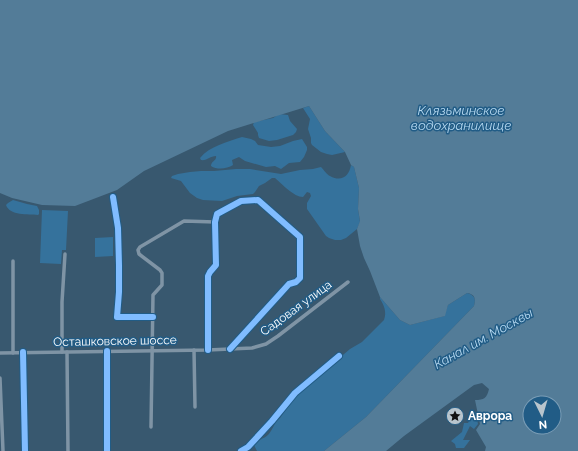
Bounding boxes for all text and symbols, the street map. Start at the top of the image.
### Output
water label: Клязьминское водохранилище [411,103,511,133]
street label: Садовая улица [258,277,334,339]
water label: Канал им. Москвы [431,305,536,372]
street label: Осташковское шоссе [53,333,177,349]
north arrow [522,395,562,435]
place icon: Аврора [445,406,465,426]
place label: Аврора [468,409,512,423]
text: N [538,418,548,431]

